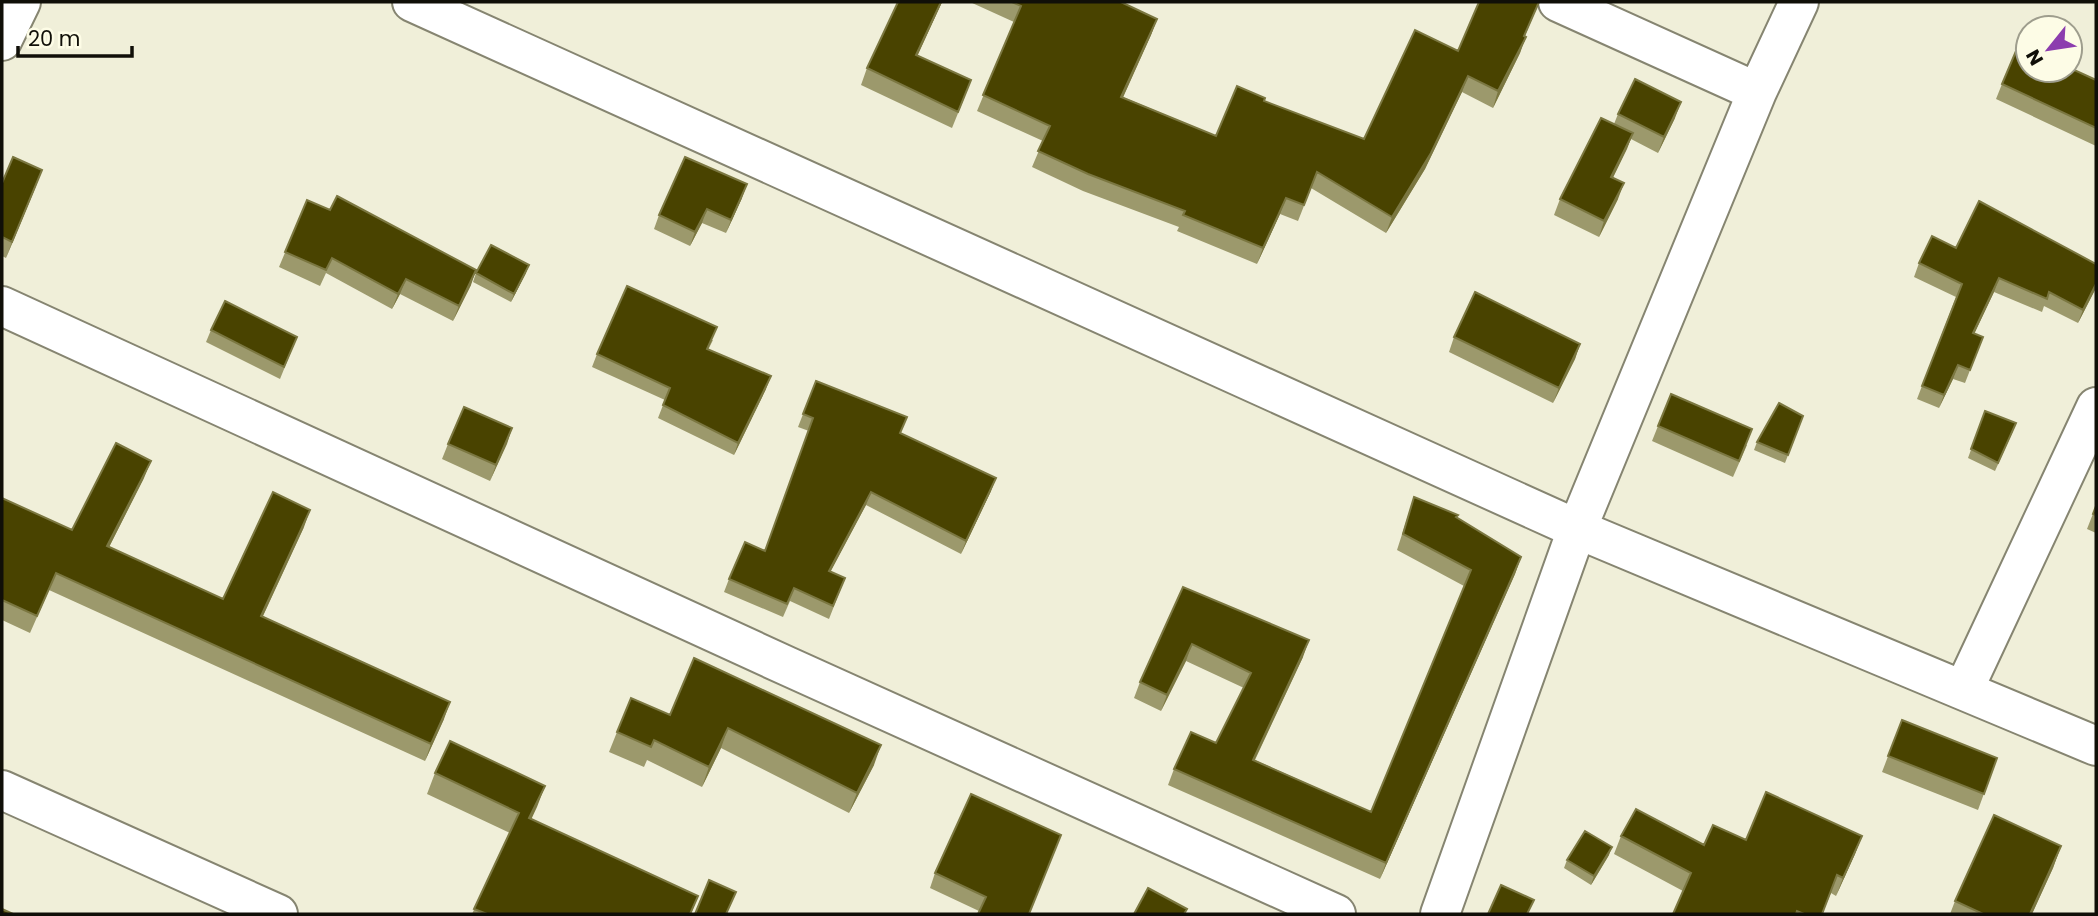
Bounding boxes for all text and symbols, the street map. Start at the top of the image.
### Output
scale bar [18,14,131,58]
north arrow [2014,14,2084,84]
text: 20 m [28,24,81,53]
text: N [2019,44,2050,70]

